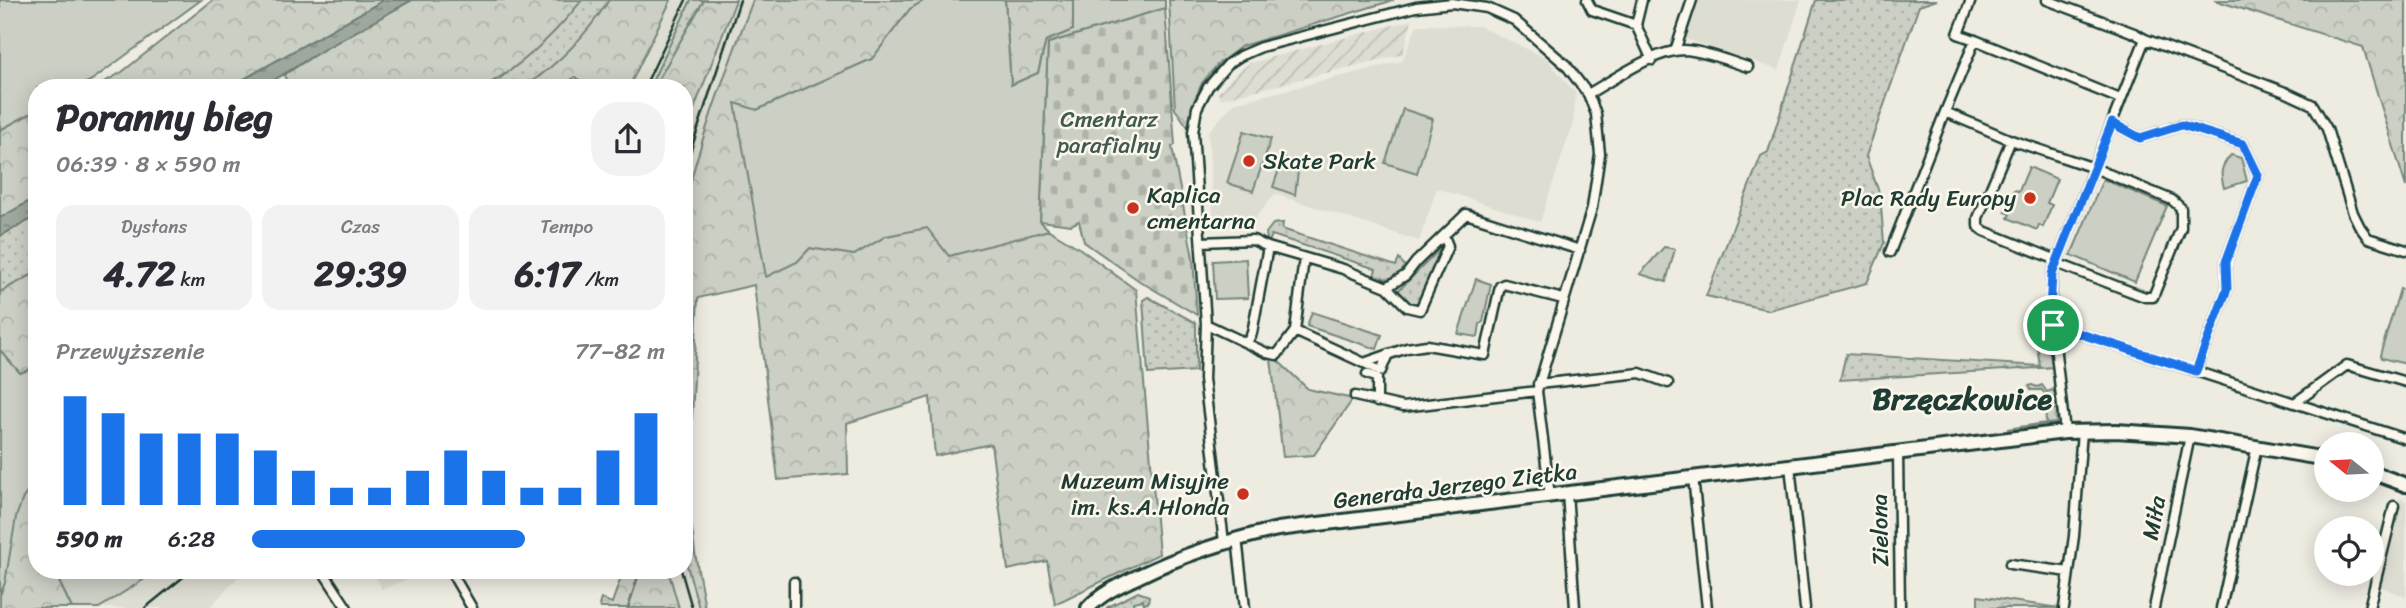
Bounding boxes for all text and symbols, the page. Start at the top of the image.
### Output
text: Poranny bieg [56,84,273,151]
park label: Cmentarz parafialny [1056,99,1161,166]
button: share [591,102,665,176]
place label: Skate Park [1263,141,1377,182]
text: 06:39 · 8 × 590 m [56,144,240,185]
marker: Skate Park [1241,153,1257,169]
place label: Kaplica cmentarna [1147,175,1256,242]
place label: Plac Rady Europy [1841,178,2016,219]
marker: Plac Rady Europy [2022,190,2038,206]
marker: Kaplica cmentarna [1125,200,1141,216]
text: Dystans [121,210,187,243]
text: Czas [341,210,380,243]
text: Tempo [540,210,593,243]
text: 4.72 [103,243,176,305]
text: 29:39 [314,243,407,305]
text: 6:17 [515,243,580,305]
text: km [176,263,205,296]
text: /km [580,263,619,296]
pin [2023,295,2083,355]
icon: arrive [2034,306,2072,344]
text: Przewyższenie [56,331,205,372]
text: 77–82 m [575,331,665,372]
district label: Brzęczkowice [1872,372,2052,426]
north arrow [2314,432,2384,502]
map controls [2314,432,2384,586]
street label: Generała Jerzego Ziętka [1331,451,1580,521]
place label: Muzeum Misyjne im. ks.A.Hlonda [1061,461,1229,528]
marker: Muzeum Misyjne im. ks.A.Hlonda [1235,486,1251,502]
street label: Miła [2130,492,2178,544]
street label: Zielona [1859,493,1901,567]
button: locate [2314,516,2384,586]
text: 590 m [56,519,122,560]
text: 6:28 [168,519,215,560]

